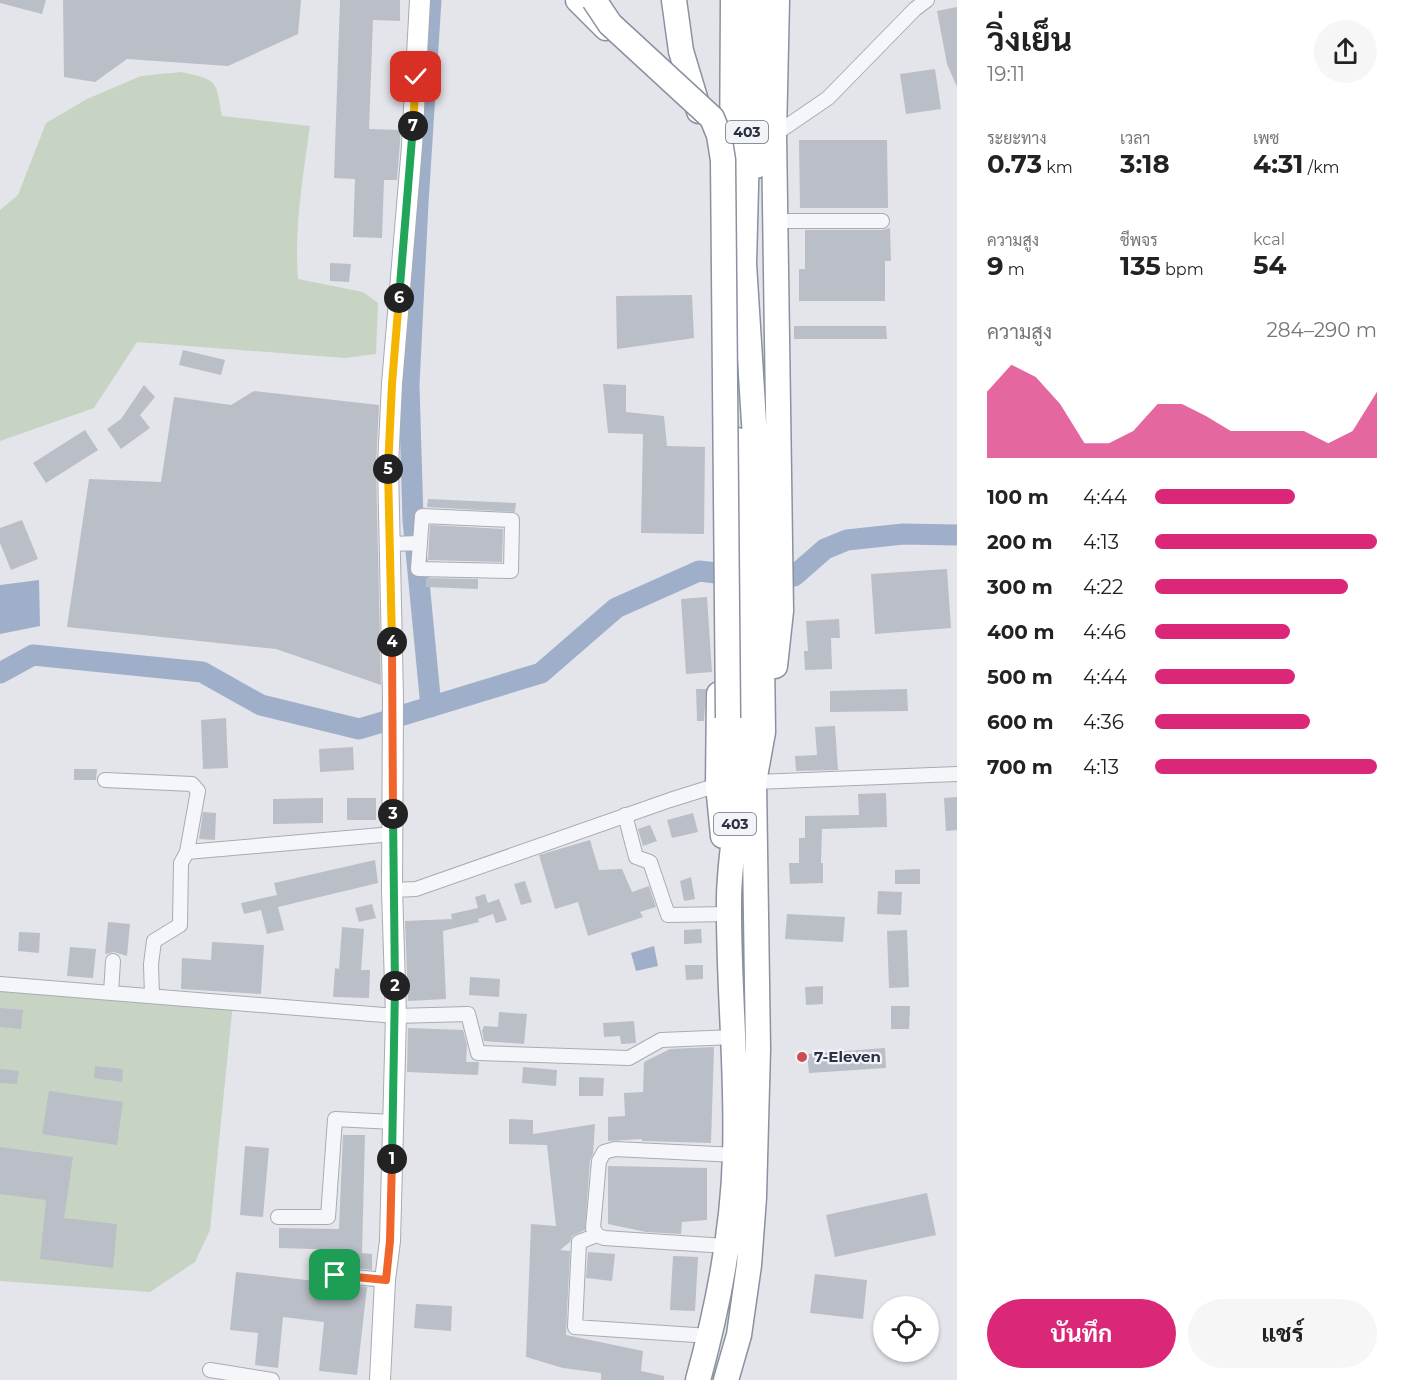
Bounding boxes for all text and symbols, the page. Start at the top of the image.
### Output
text: วิ่งเย็น [987,19,1072,59]
button: share [1314,20,1377,83]
pin [390,51,441,102]
icon: check [399,60,432,93]
text: 19:11 [987,62,1025,86]
pin: 7 [398,111,428,141]
text: 7 [408,116,418,135]
road number: 403 [726,121,768,143]
text: ระยะทาง [987,129,1047,148]
text: เวลา [1120,129,1150,148]
text: เพซ [1253,129,1279,148]
text: 0.73 [987,148,1042,180]
text: 3:18 [1120,148,1170,180]
text: 4:31 [1253,148,1304,180]
text: km [1042,158,1073,177]
text: /km [1304,158,1340,177]
text: kcal [1253,230,1285,249]
text: ความสูง [987,231,1039,250]
text: ชีพจร [1120,231,1158,250]
text: 54 [1253,249,1286,281]
text: 9 [987,250,1004,282]
text: 135 [1120,250,1161,282]
text: m [1004,260,1025,279]
text: bpm [1161,260,1204,279]
pin: 6 [384,283,414,313]
text: 6 [394,288,404,307]
text: 284–290 m [1266,318,1377,342]
text: ความสูง [987,320,1052,344]
pin: 5 [373,454,403,484]
text: 5 [383,459,393,478]
text: 100 m [987,485,1049,509]
text: 4:44 [1083,485,1127,509]
text: 200 m [987,530,1053,554]
text: 4:13 [1083,530,1119,554]
text: 300 m [987,575,1053,599]
text: 4:22 [1083,575,1123,599]
text: 400 m [987,620,1055,644]
text: 4:46 [1083,620,1126,644]
pin: 4 [377,627,407,657]
text: 4 [386,632,398,651]
text: 500 m [987,665,1053,689]
text: 4:44 [1083,665,1127,689]
text: 600 m [987,710,1054,734]
text: 4:36 [1083,710,1124,734]
text: 700 m [987,755,1053,779]
text: 4:13 [1083,755,1119,779]
pin: 3 [378,799,408,829]
text: 3 [388,804,398,823]
road number: 403 [714,813,756,835]
pin: 2 [380,971,410,1001]
text: 2 [390,976,400,995]
place label: 7-Eleven [814,1047,881,1066]
marker: 7-Eleven [795,1050,809,1064]
pin: 1 [377,1144,407,1174]
text: 1 [389,1149,395,1168]
pin [309,1249,360,1300]
icon: arrive [318,1258,351,1291]
map controls [873,1296,939,1362]
button: locate [873,1296,939,1362]
button: บันทึก [987,1299,1176,1368]
button: แชร์ [1188,1299,1377,1368]

